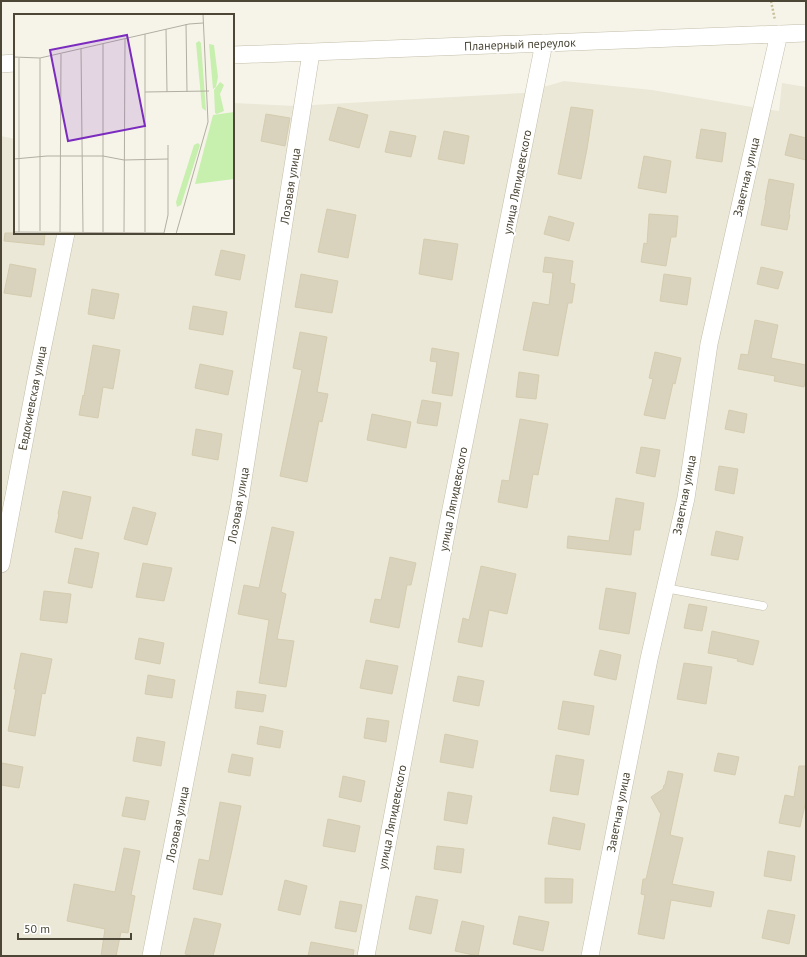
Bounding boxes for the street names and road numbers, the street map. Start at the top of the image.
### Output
street label: Планерный переулок [464,35,576,53]
street label: улица Ляпидевского [499,128,535,236]
street label: Заветная улица [730,136,762,218]
street label: Лозовая улица [276,147,303,226]
street label: Евдокиевская улица [14,344,50,452]
street label: улица Ляпидевского [435,445,471,553]
street label: Заветная улица [669,454,699,536]
street label: Лозовая улица [224,466,252,545]
street label: улица Ляпидевского [374,763,410,871]
street label: Заветная улица [603,771,633,853]
street label: Лозовая улица [162,785,192,864]

